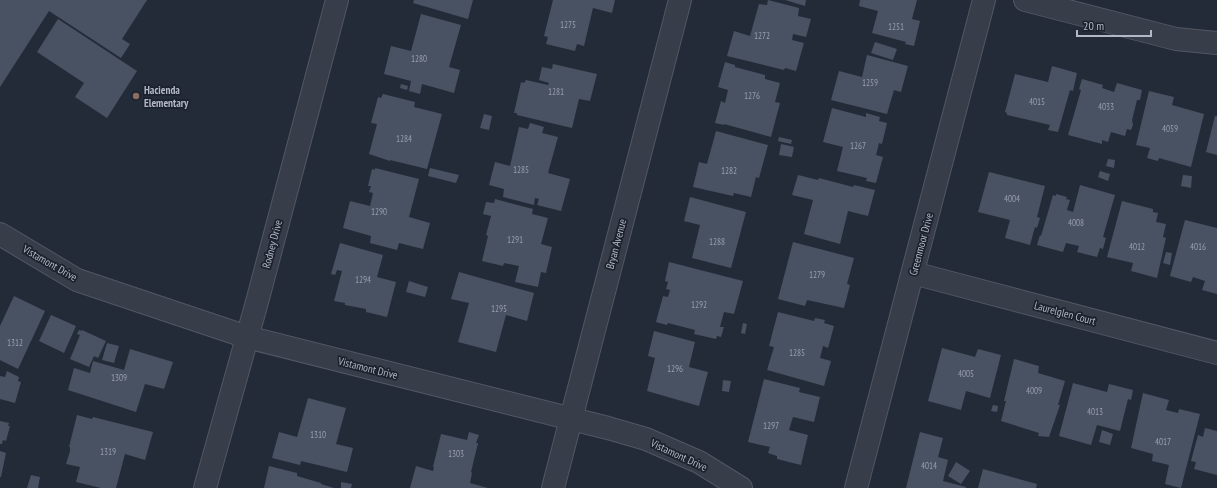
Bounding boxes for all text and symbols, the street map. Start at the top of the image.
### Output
scale bar [1077,12,1151,38]
text: 20 m [1083,18,1104,33]
house number: 1275 [560,19,576,30]
house number: 1251 [888,21,904,32]
house number: 1272 [754,30,770,41]
house number: 1280 [411,53,427,64]
house number: 1259 [862,77,878,88]
place label: Hacienda Elementary [144,83,189,110]
house number: 1281 [548,86,564,97]
house number: 1276 [744,90,760,101]
marker: Hacienda Elementary [131,91,141,101]
house number: 4015 [1029,96,1045,107]
house number: 4033 [1098,101,1114,112]
house number: 4059 [1162,123,1178,134]
house number: 1284 [396,133,412,144]
house number: 1267 [850,140,866,151]
house number: 1285 [513,164,529,175]
house number: 1282 [721,165,737,176]
house number: 4004 [1004,193,1020,204]
house number: 1290 [371,206,387,217]
street label: Greenmoor Drive [906,211,936,277]
street label: Bryan Avenue [603,217,630,271]
house number: 4008 [1068,217,1084,228]
street label: Rodney Drive [259,218,285,270]
house number: 1291 [507,234,523,245]
house number: 1288 [709,236,725,247]
street label: Vistamont Drive [19,241,80,284]
house number: 4012 [1129,241,1145,252]
house number: 4016 [1190,241,1206,252]
house number: 1279 [809,269,825,280]
house number: 1294 [355,274,371,285]
street label: Laurelglen Court [1033,298,1097,328]
house number: 1292 [691,299,707,310]
house number: 1295 [491,303,507,314]
house number: 1312 [7,337,23,348]
house number: 1285 [789,347,805,358]
street label: Vistamont Drive [336,354,400,382]
house number: 1296 [667,363,683,374]
house number: 4005 [958,368,974,379]
house number: 1309 [111,372,127,383]
house number: 4009 [1026,385,1042,396]
house number: 4013 [1087,406,1103,417]
house number: 1297 [763,420,779,431]
house number: 1310 [310,429,326,440]
street label: Vistamont Drive [648,435,710,474]
house number: 4017 [1155,436,1171,447]
house number: 1319 [100,446,116,457]
house number: 1303 [448,448,464,459]
house number: 4014 [921,460,937,471]

